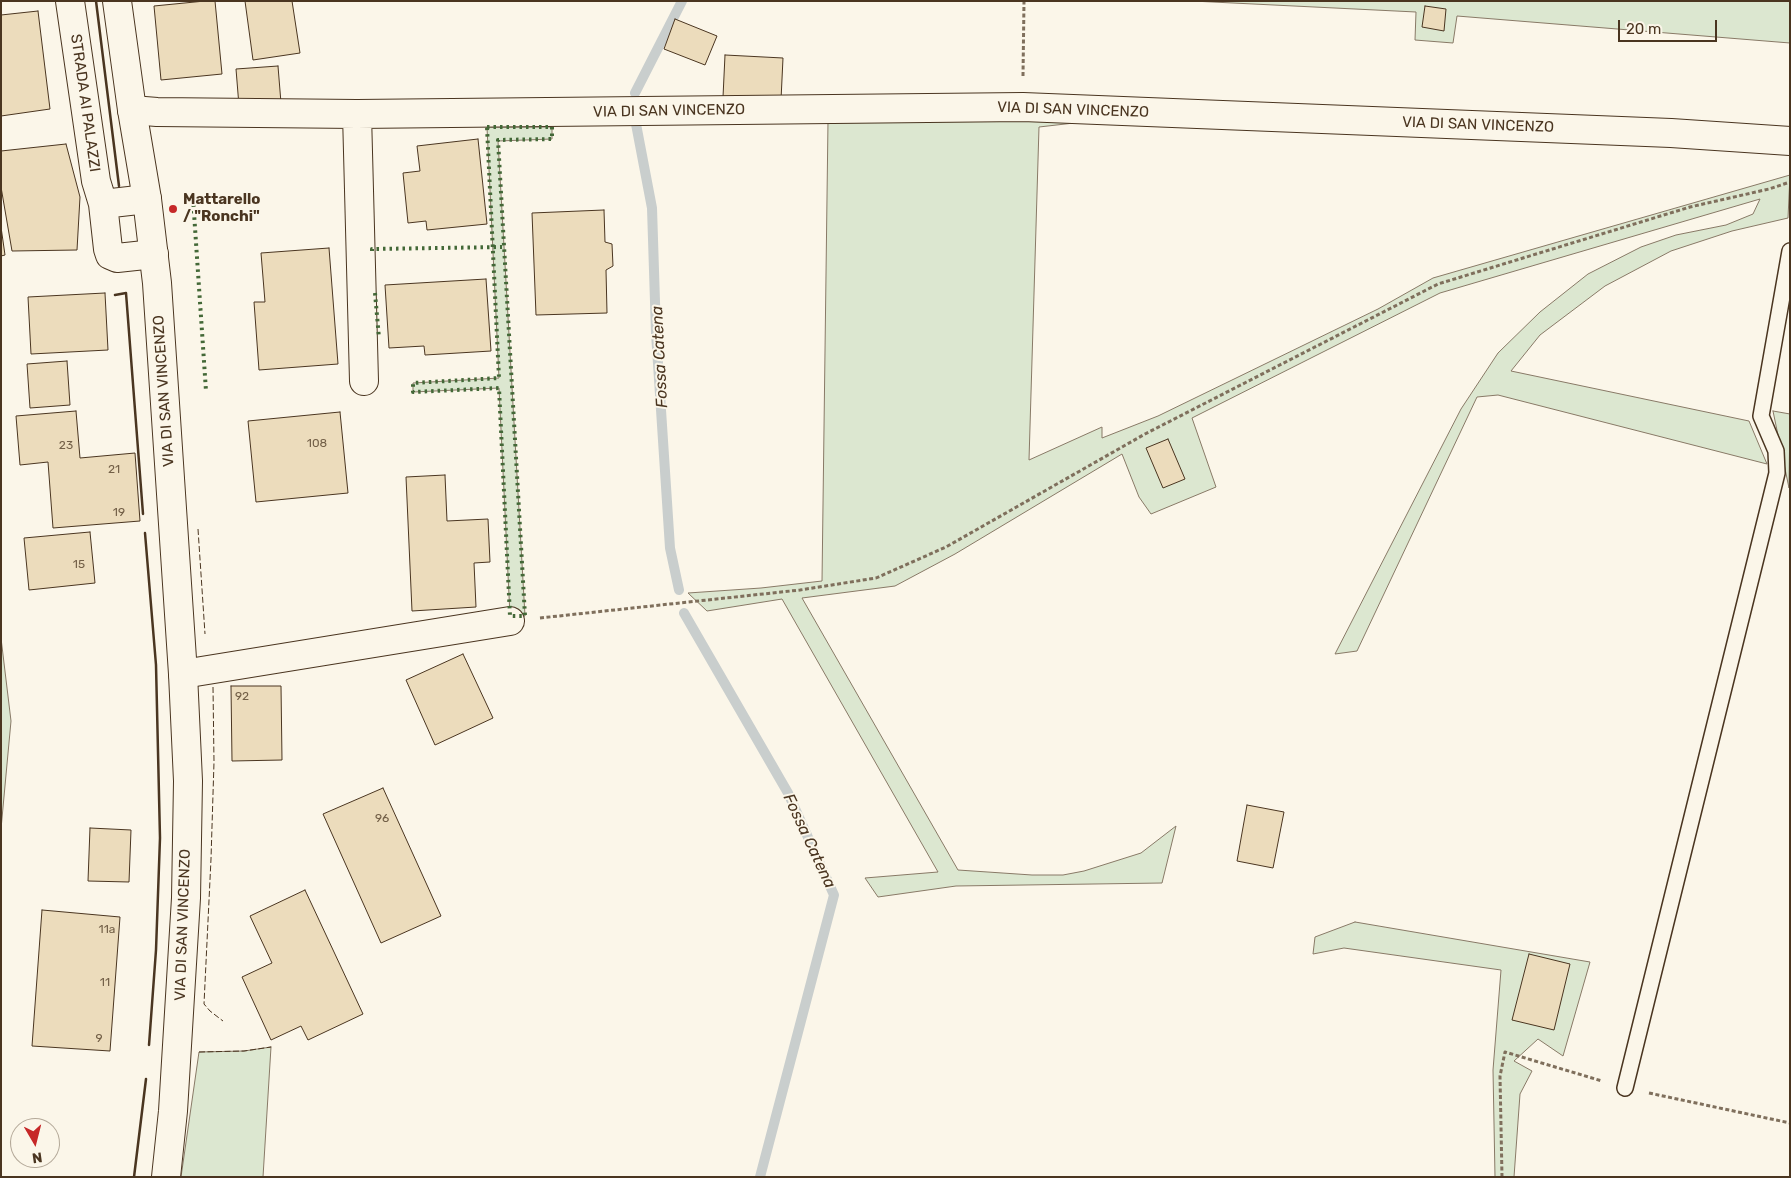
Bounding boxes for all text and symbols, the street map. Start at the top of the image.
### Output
scale bar [1621,10,1720,42]
text: 20 m [1626,20,1661,38]
street label: STRADA AI PALAZZI [66,33,104,173]
street label: VIA DI SAN VINCENZO [997,98,1149,122]
street label: VIA DI SAN VINCENZO [593,101,745,121]
street label: VIA DI SAN VINCENZO [1402,113,1554,137]
place label: Mattarello / "Ronchi" [183,191,260,226]
marker: Mattarello / "Ronchi" [167,203,179,215]
water label: Fossa Catena [648,305,672,409]
street label: VIA DI SAN VINCENZO [150,315,178,467]
house number: 108 [307,437,327,451]
house number: 23 [59,439,73,453]
house number: 21 [108,463,120,477]
house number: 19 [113,506,125,520]
house number: 15 [73,558,85,572]
house number: 92 [235,690,249,704]
water label: Fossa Catena [779,791,839,891]
house number: 96 [375,812,389,826]
street label: VIA DI SAN VINCENZO [171,849,195,1001]
house number: 11a [99,923,115,937]
house number: 11 [100,976,110,990]
house number: 9 [95,1032,103,1046]
north arrow [10,1118,60,1168]
text: N [31,1148,43,1166]

